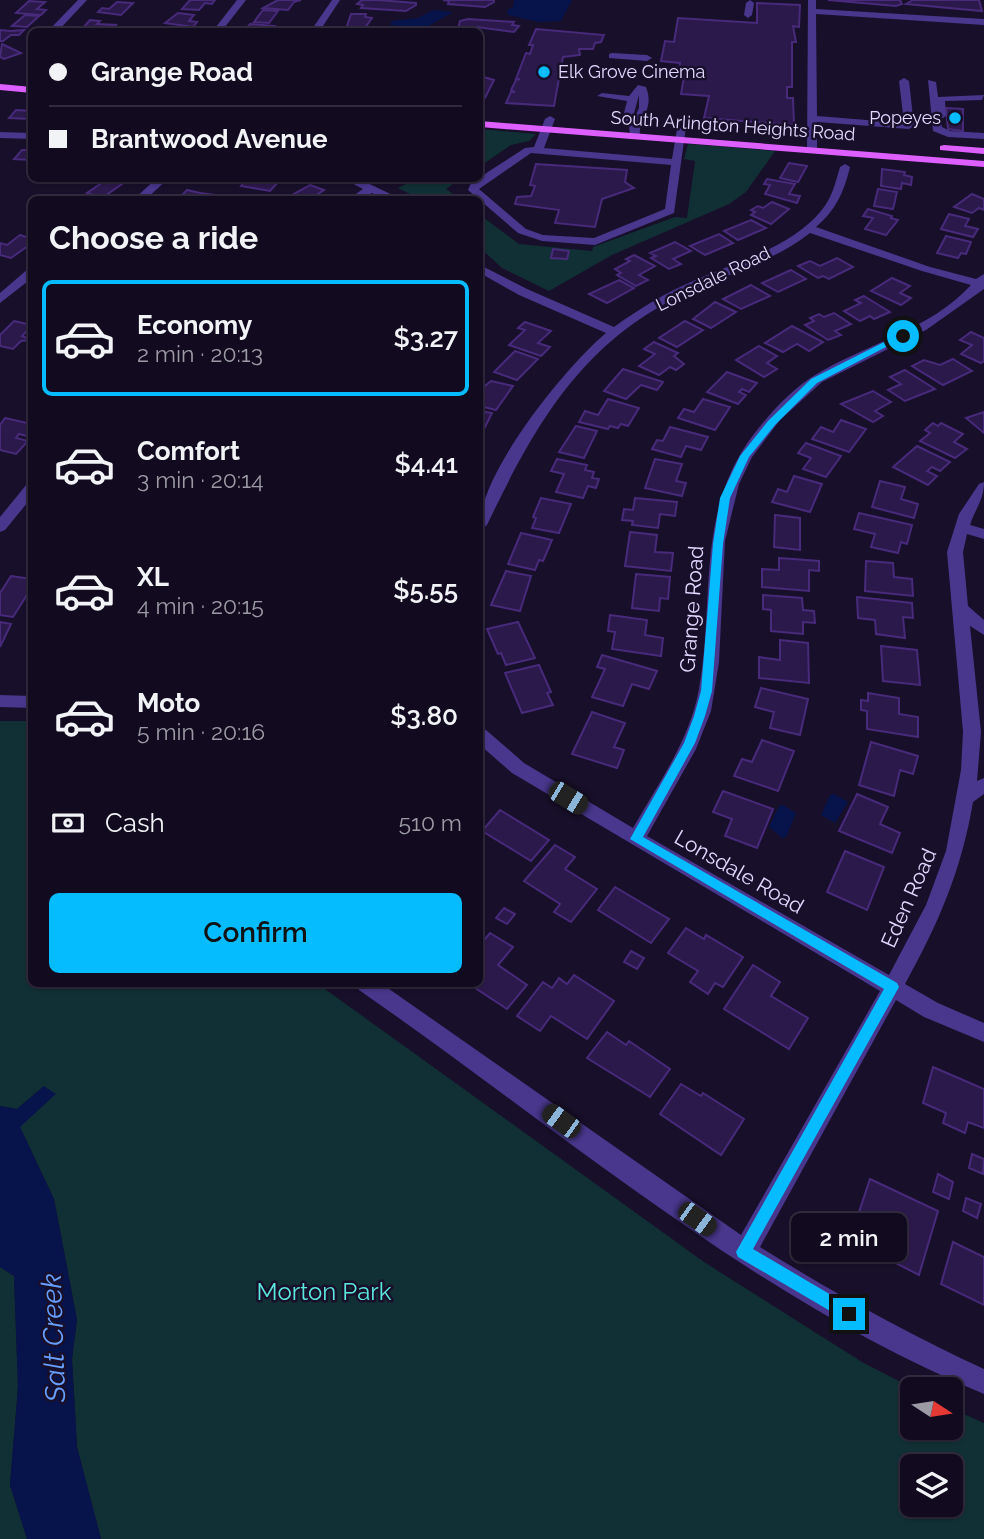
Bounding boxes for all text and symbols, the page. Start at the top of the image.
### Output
text: Grange Road [91,57,253,87]
place label: Elk Grove Cinema [558,61,705,82]
marker: Elk Grove Cinema [536,64,552,80]
street label: South Arlington Heights Road [610,106,856,145]
place label: Popeyes [869,107,941,128]
marker: Popeyes [947,110,963,126]
text: Brantwood Avenue [91,124,328,154]
text: Choose a ride [49,219,258,256]
street label: Lonsdale Road [652,242,773,315]
icon: car [53,307,116,370]
text: Economy [137,310,252,340]
route start [887,320,919,352]
text: $3.27 [393,323,458,353]
text: 2 min · 20:13 [137,340,263,367]
icon: car [53,433,116,496]
text: Comfort [137,436,240,466]
text: $4.41 [395,449,458,479]
text: 3 min · 20:14 [137,466,264,493]
street label: Grange Road [675,545,708,673]
icon: car [53,559,116,622]
text: XL [137,562,169,592]
text: $5.55 [393,575,458,605]
text: 4 min · 20:15 [137,592,264,619]
icon: car [53,685,116,748]
text: Moto [137,688,200,718]
text: $3.80 [390,701,458,731]
text: 5 min · 20:16 [137,718,265,745]
car [545,778,592,818]
icon: cash [49,804,87,842]
text: Cash [105,808,165,838]
text: 510 m [399,809,462,836]
street label: Lonsdale Road [670,824,808,919]
street label: Eden Road [876,844,941,951]
button: Confirm [49,893,462,973]
car [538,1100,585,1142]
car [674,1198,721,1240]
callout: 2 min [791,1212,907,1262]
text: 2 min [820,1224,878,1251]
water label: Salt Creek [35,1273,72,1404]
park label: Morton Park [257,1277,392,1306]
route end [833,1298,865,1330]
north arrow [900,1377,962,1440]
map controls [900,1377,963,1517]
button: layers [900,1454,963,1517]

